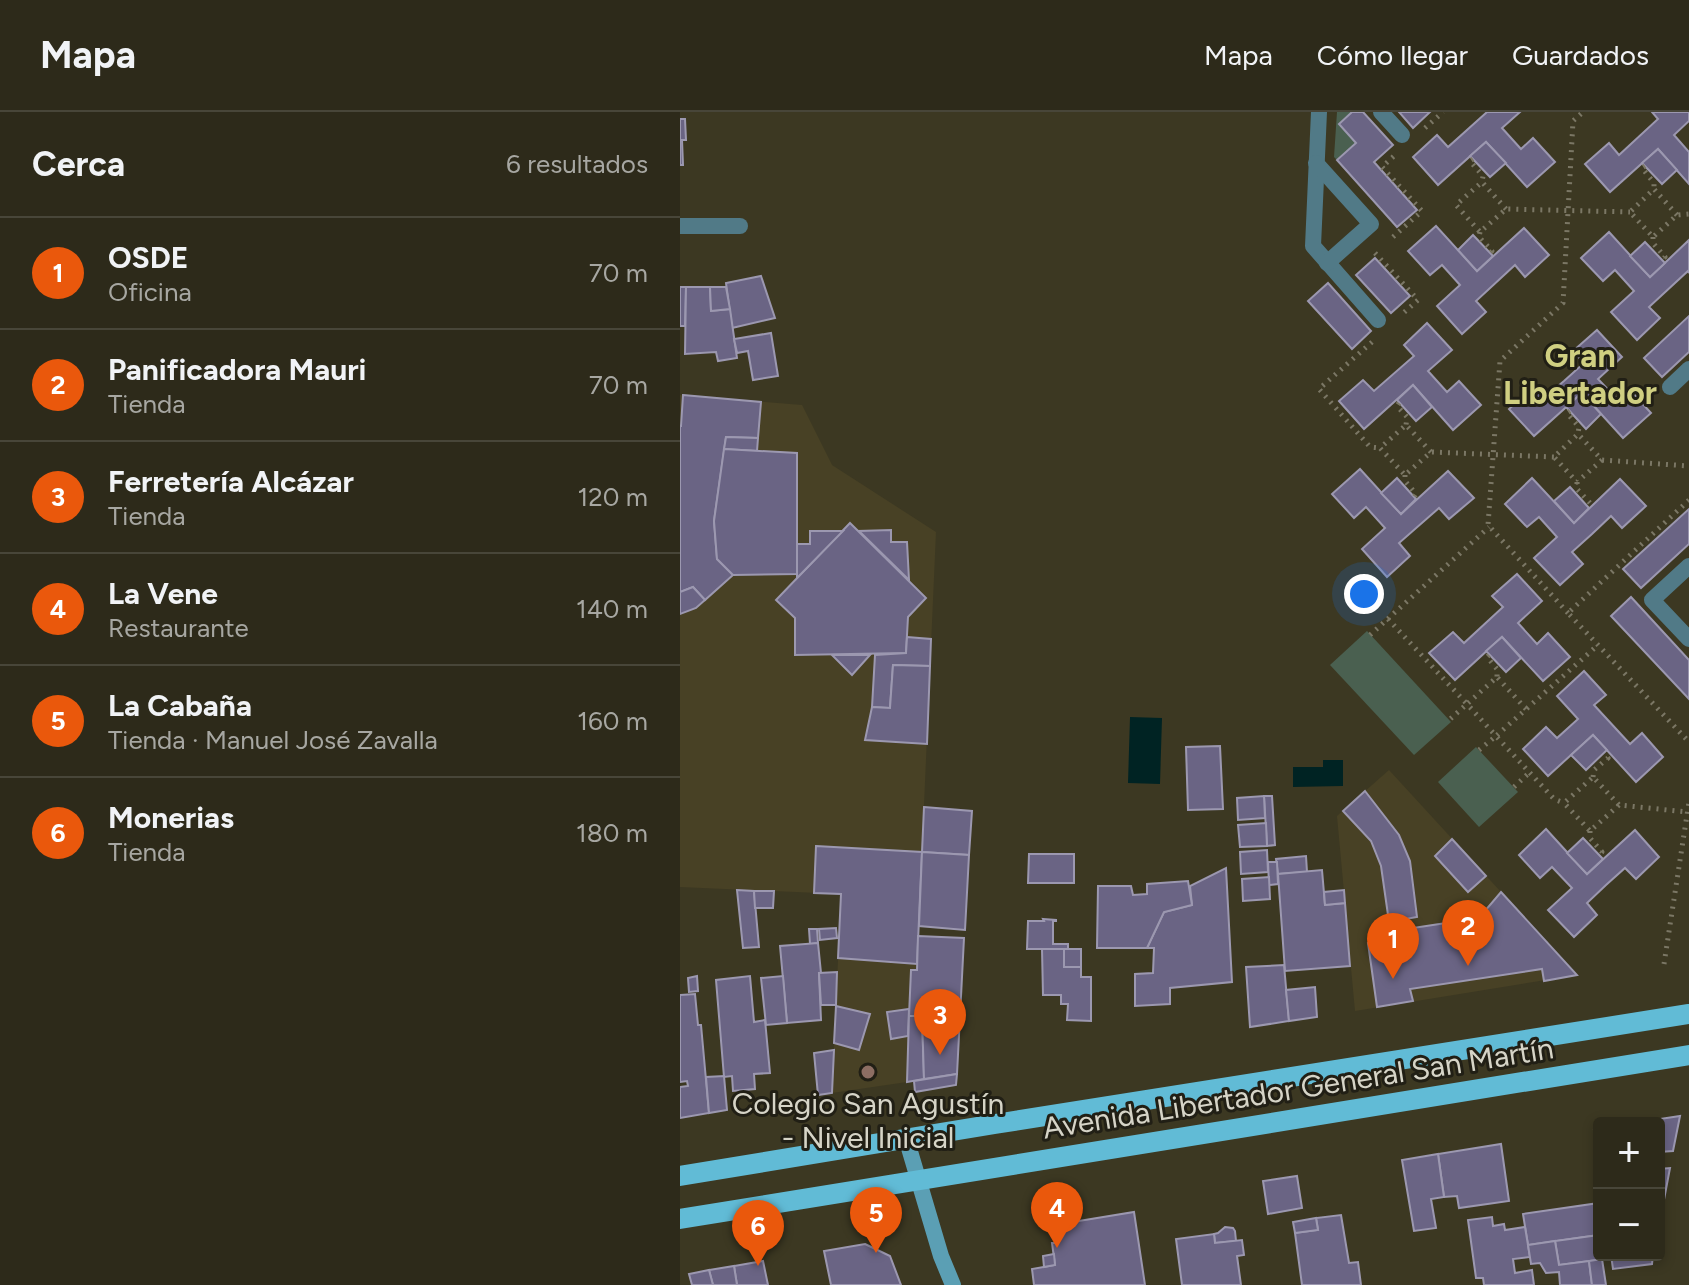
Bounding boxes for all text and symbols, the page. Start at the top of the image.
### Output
text: Mapa [40,32,136,78]
text: Mapa [1204,38,1273,72]
text: Cómo llegar [1317,38,1468,72]
text: Guardados [1512,38,1649,72]
text: Cerca [32,144,125,185]
text: 6 resultados [506,148,648,180]
text: OSDE [108,239,189,276]
text: 1 [53,257,63,289]
text: 70 m [589,257,648,289]
text: Oficina [108,276,192,308]
district label: Gran Libertador [1503,337,1657,412]
text: Panificadora Mauri [108,351,366,388]
text: 2 [50,369,66,401]
text: 70 m [589,369,648,401]
text: Tienda [108,388,186,420]
text: Ferretería Alcázar [108,463,354,500]
text: 3 [51,481,65,513]
text: 120 m [578,481,648,513]
text: Tienda [108,500,186,532]
your location [1344,574,1384,614]
text: La Vene [108,575,218,612]
text: 4 [50,593,66,625]
text: 140 m [576,593,648,625]
text: Restaurante [108,612,249,644]
text: La Cabaña [108,687,252,724]
text: 5 [50,705,66,737]
text: 160 m [577,705,648,737]
text: Tienda · Manuel José Zavalla [108,724,438,756]
text: Monerias [108,799,234,836]
text: 6 [50,817,66,849]
text: 180 m [576,817,648,849]
text: Tienda [108,836,186,868]
pin: 2 [1442,900,1494,966]
pin: 1 [1367,913,1419,979]
pin: 3 [914,989,966,1055]
street label: Avenida Libertador General San Martín [1040,1029,1556,1147]
marker: Colegio San Agustín - Nivel Inicial [859,1063,877,1081]
place label: Colegio San Agustín - Nivel Inicial [732,1085,1004,1156]
map controls [1593,1117,1665,1261]
button: + [1593,1117,1665,1189]
pin: 4 [1031,1182,1083,1248]
pin: 5 [850,1187,902,1253]
button: − [1593,1189,1665,1261]
pin: 6 [732,1200,784,1266]

